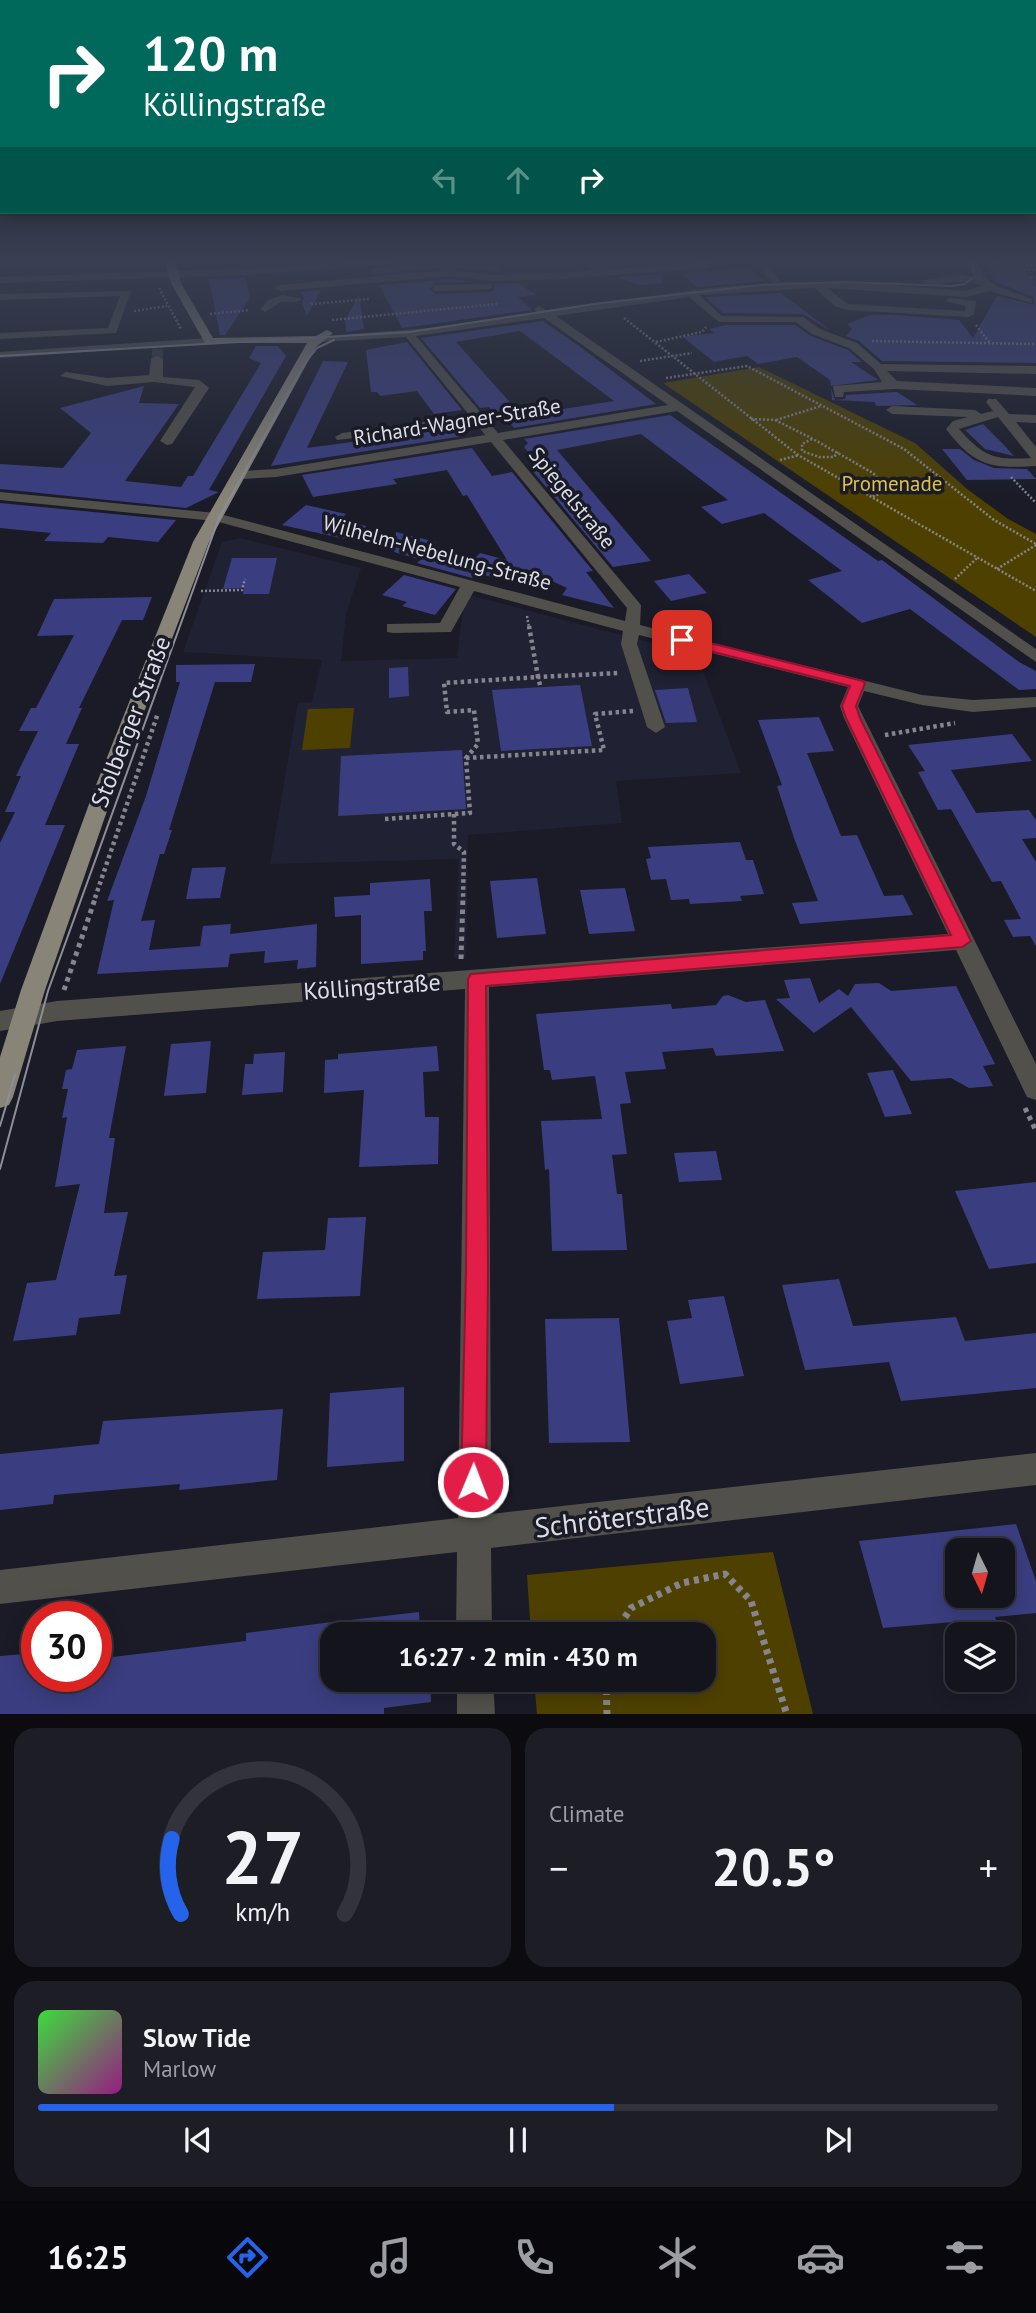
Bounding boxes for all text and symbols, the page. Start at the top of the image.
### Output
text: 120 m [143,21,278,85]
icon: right [28,28,119,119]
text: Köllingstraße [143,83,326,125]
icon: left [426,161,464,199]
icon: ahead [499,161,537,199]
icon: right [572,161,610,199]
street label: Richard-Wagner-Straße [351,392,562,451]
street label: Spiegelstraße [523,441,622,554]
park label: Promenade [842,470,943,497]
street label: Wilhelm-Nebelung-Straße [320,509,554,596]
pin [652,610,712,670]
icon: arrive [663,621,701,659]
street label: Stolberger Straße [84,632,177,812]
street label: Köllingstraße [302,966,442,1007]
position arrow [436,1445,510,1519]
street label: Schröterstraße [532,1487,711,1546]
north arrow [945,1538,1015,1608]
map controls [945,1538,1015,1692]
speed limit sign: 30 [21,1601,112,1692]
button: layers [945,1622,1015,1692]
text: 16:27 · 2 min · 430 m [398,1640,638,1673]
text: Climate [549,1799,624,1828]
text: 27 [221,1810,304,1904]
text: 20.5° [712,1833,835,1900]
text: − [549,1843,568,1892]
text: + [979,1843,998,1892]
text: km/h [235,1895,290,1927]
text: Slow Tide [143,2021,251,2054]
text: Marlow [143,2054,216,2083]
icon: previous [179,2121,217,2159]
icon: pause [499,2121,537,2159]
icon: next [819,2121,857,2159]
icon: directions [223,2233,272,2282]
icon: music [366,2233,415,2282]
icon: phone [510,2233,559,2282]
icon: climate [653,2233,702,2282]
icon: car [796,2233,845,2282]
icon: filters [940,2233,989,2282]
text: 16:25 [47,2236,128,2278]

